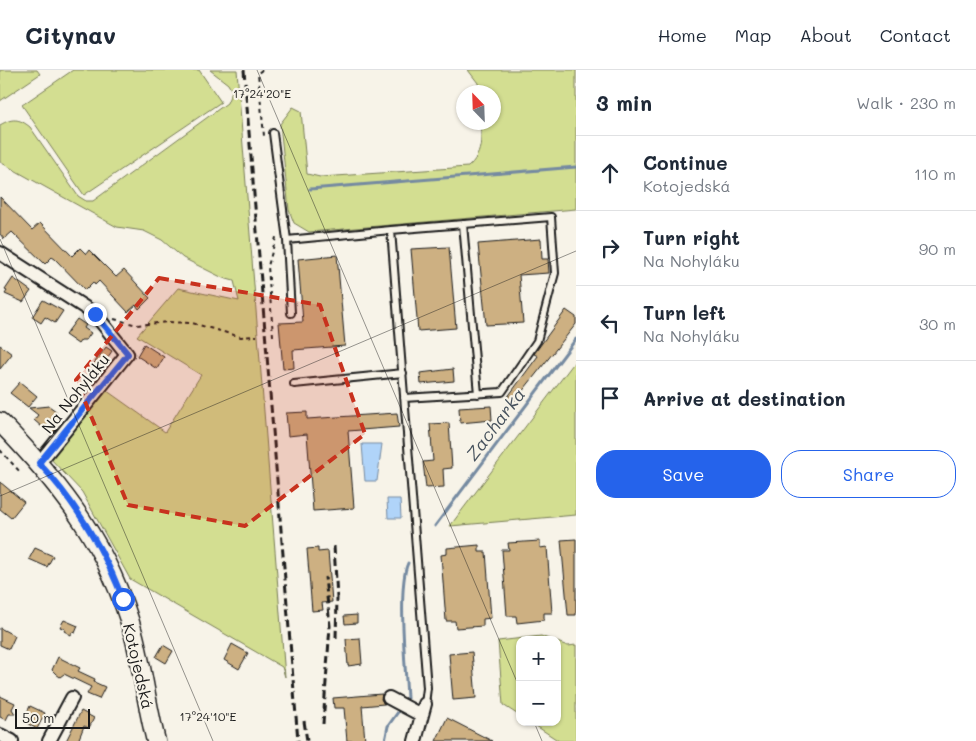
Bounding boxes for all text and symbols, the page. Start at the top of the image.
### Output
text: Citynav [25,19,116,50]
text: Home [658,23,707,47]
text: Map [735,23,771,47]
text: About [799,23,852,47]
text: Contact [880,23,951,47]
text: 17°24'20"E [233,85,291,101]
north arrow [456,85,501,130]
text: 3 min [596,89,652,116]
text: Walk · 230 m [856,92,956,113]
text: Continue [643,150,728,175]
icon: ahead [596,159,624,187]
text: 110 m [914,163,956,184]
text: Kotojedská [643,175,730,196]
text: Turn right [643,225,740,250]
icon: right [596,234,624,262]
text: 90 m [919,238,956,259]
text: Na Nohyláku [643,250,740,271]
text: Turn left [643,300,726,325]
route end [84,303,107,326]
icon: left [596,309,624,337]
text: 30 m [919,313,956,334]
text: Na Nohyláku [643,325,740,346]
street label: Na Nohyláku [36,349,114,437]
water label: Zacharka [460,383,530,465]
icon: arrive [596,384,624,412]
text: Arrive at destination [643,386,846,411]
button: Save [596,450,771,498]
button: Share [781,450,956,498]
route start [112,588,135,611]
street label: Kotojedská [119,621,159,711]
map controls [516,636,561,726]
button: + [516,636,561,681]
button: − [516,681,561,726]
scale bar [15,706,90,729]
text: 50 m [22,708,54,727]
text: 17°24'10"E [180,708,237,724]

